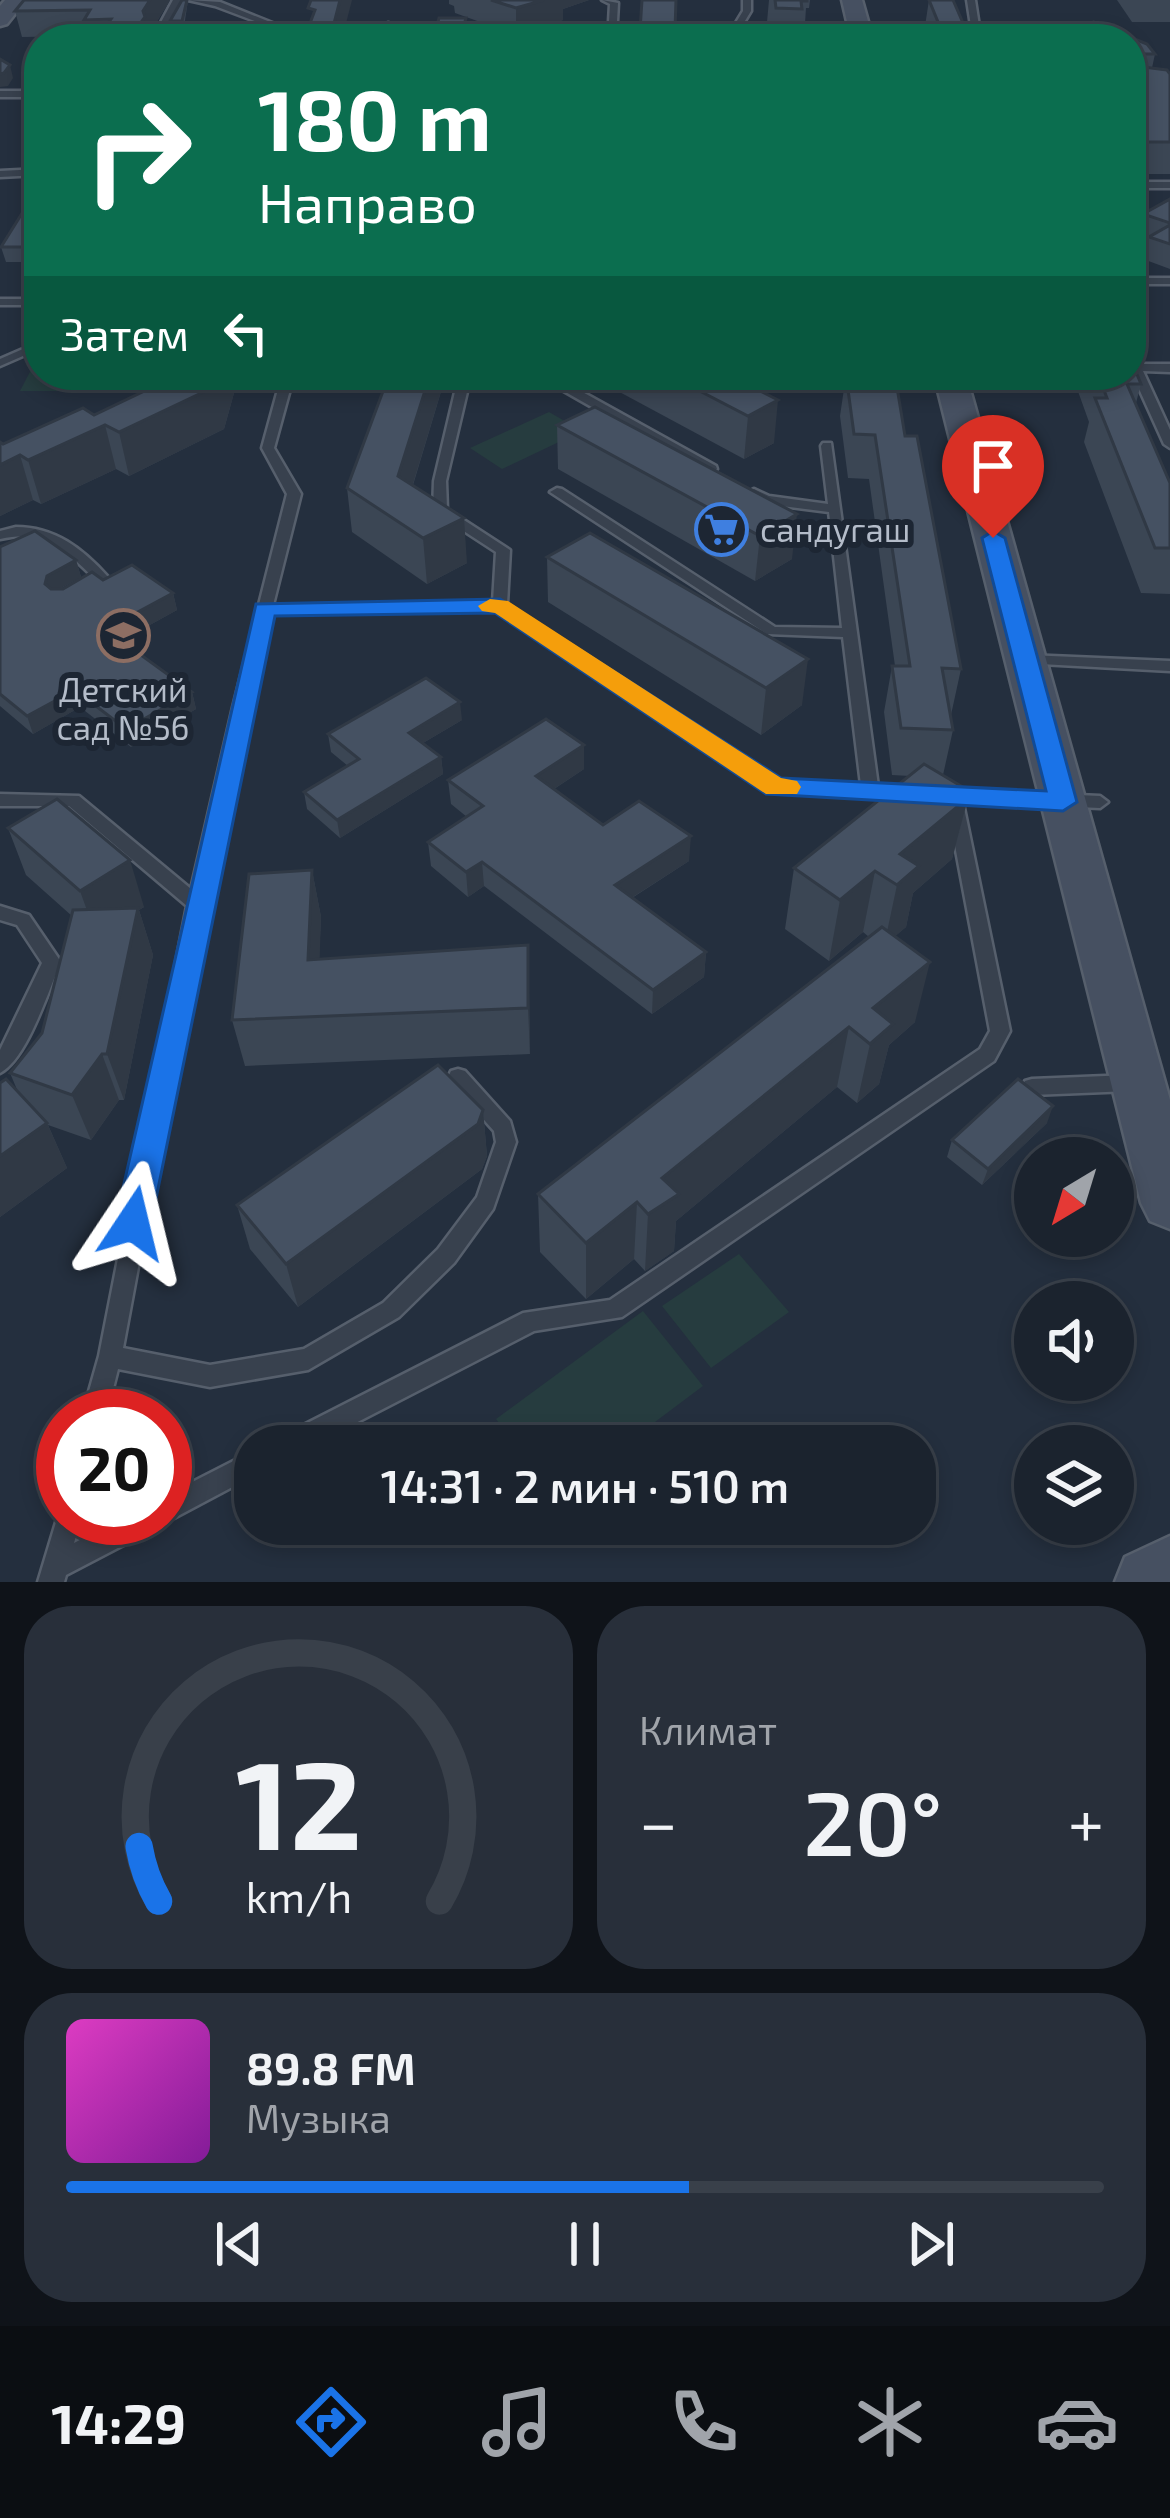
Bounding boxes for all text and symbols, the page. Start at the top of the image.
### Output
text: 180 m [258,67,492,168]
icon: right [60,72,216,228]
text: Направо [258,169,477,234]
icon: left [213,300,279,366]
text: Затем [60,306,189,360]
pin [942,415,1044,538]
icon: arrive [960,433,1026,499]
supermarket icon: сандугаш [693,501,749,557]
place label: сандугаш [760,509,910,550]
school or university icon: Детский сад №56 [95,607,151,663]
place label: Детский сад №56 [57,669,190,747]
north arrow [1014,1137,1134,1257]
map controls [1014,1137,1134,1545]
position arrow [70,1160,196,1286]
button: sound [1014,1281,1134,1401]
speed limit sign: 20 [36,1389,192,1545]
button: layers [1014,1425,1134,1545]
text: 14:31 · 2 мин · 510 m [381,1458,789,1512]
text: Климат [639,1706,777,1753]
text: 12 [235,1725,362,1875]
text: 20° [803,1766,942,1874]
text: − [639,1781,678,1860]
text: + [1068,1781,1104,1860]
text: km/h [245,1869,352,1921]
text: 89.8 FM [246,2040,416,2094]
text: Музыка [246,2094,391,2141]
icon: previous [206,2211,272,2277]
icon: pause [552,2211,618,2277]
icon: next [898,2211,964,2277]
icon: directions [289,2380,373,2464]
icon: music [475,2380,559,2464]
icon: phone [662,2380,746,2464]
icon: climate [848,2380,932,2464]
icon: car [1035,2380,1119,2464]
text: 14:29 [51,2390,186,2455]

